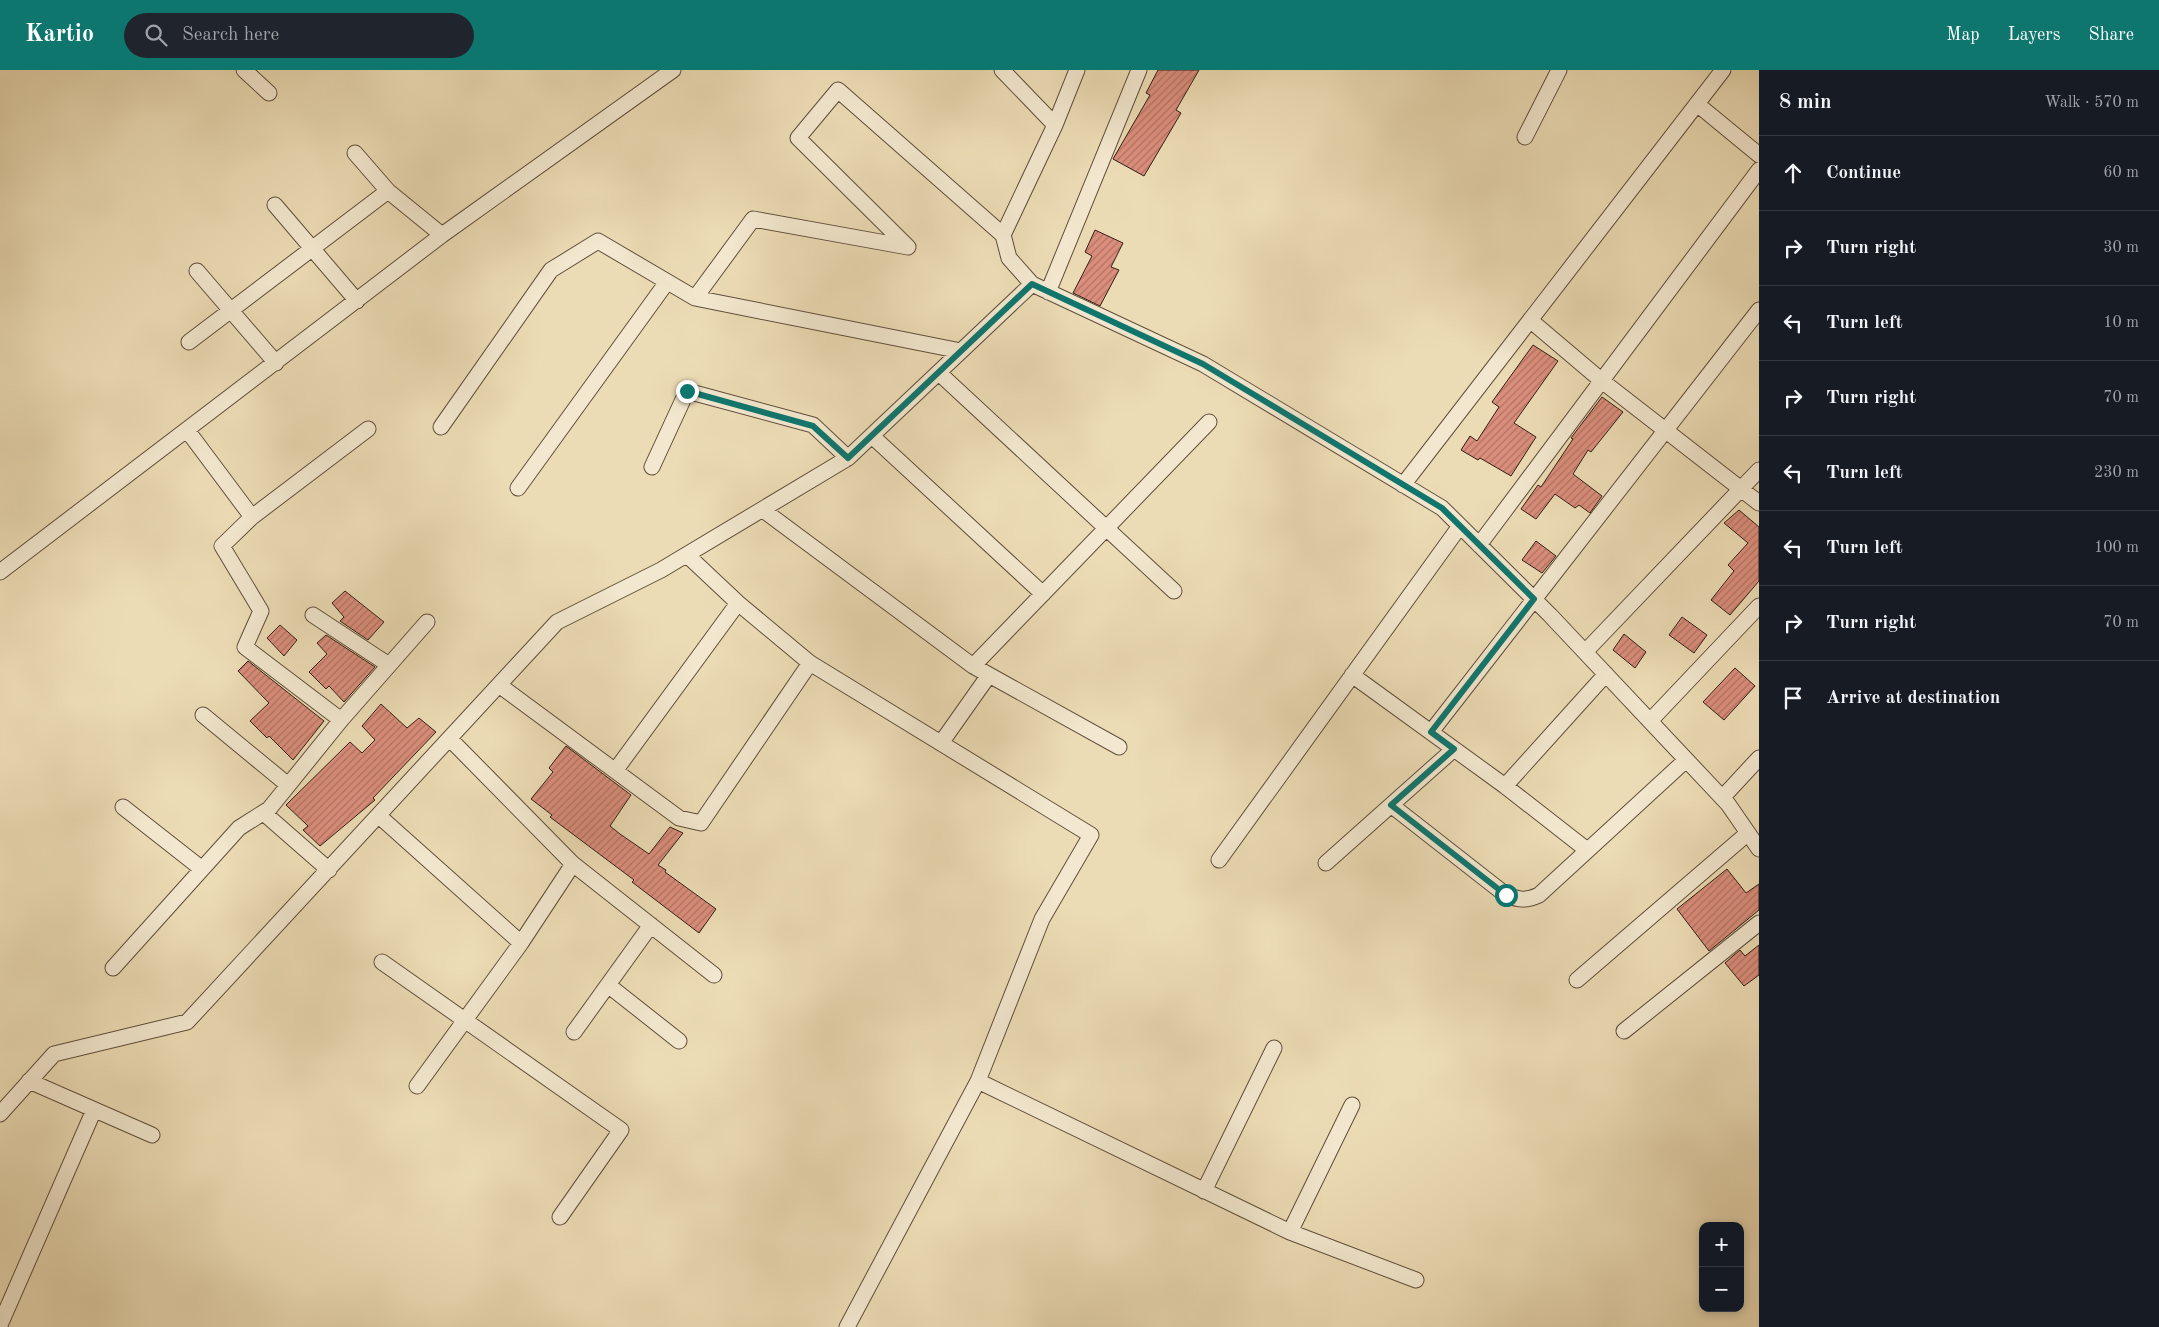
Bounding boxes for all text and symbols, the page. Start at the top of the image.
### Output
search box [124,13,474,58]
icon: search [142,21,170,49]
text: Kartio [25,23,94,47]
text: Search here [182,26,279,45]
text: Map [1946,26,1980,44]
text: Layers [2008,26,2060,44]
text: Share [2088,26,2134,44]
text: 8 min [1779,92,1832,113]
text: Walk · 570 m [2044,95,2139,111]
icon: ahead [1779,159,1807,187]
text: Continue [1826,164,1901,183]
text: 60 m [2103,165,2139,181]
icon: right [1779,234,1807,262]
text: Turn right [1826,239,1916,258]
text: 30 m [2103,240,2139,256]
icon: left [1779,309,1807,337]
text: Turn left [1826,314,1903,333]
text: 10 m [2103,315,2139,331]
route end [676,380,699,403]
icon: right [1779,384,1807,412]
text: Turn right [1826,389,1916,408]
text: 70 m [2103,390,2139,406]
icon: left [1779,459,1807,487]
text: Turn left [1826,464,1903,483]
text: 230 m [2094,465,2139,481]
icon: left [1779,534,1807,562]
text: Turn left [1826,539,1903,558]
text: 100 m [2094,540,2139,556]
icon: right [1779,609,1807,637]
text: Turn right [1826,614,1916,633]
text: 70 m [2103,615,2139,631]
icon: arrive [1779,684,1807,712]
text: Arrive at destination [1826,689,2000,708]
route start [1495,884,1518,907]
map controls [1699,1222,1744,1312]
button: + [1699,1222,1744,1267]
button: − [1699,1267,1744,1312]

